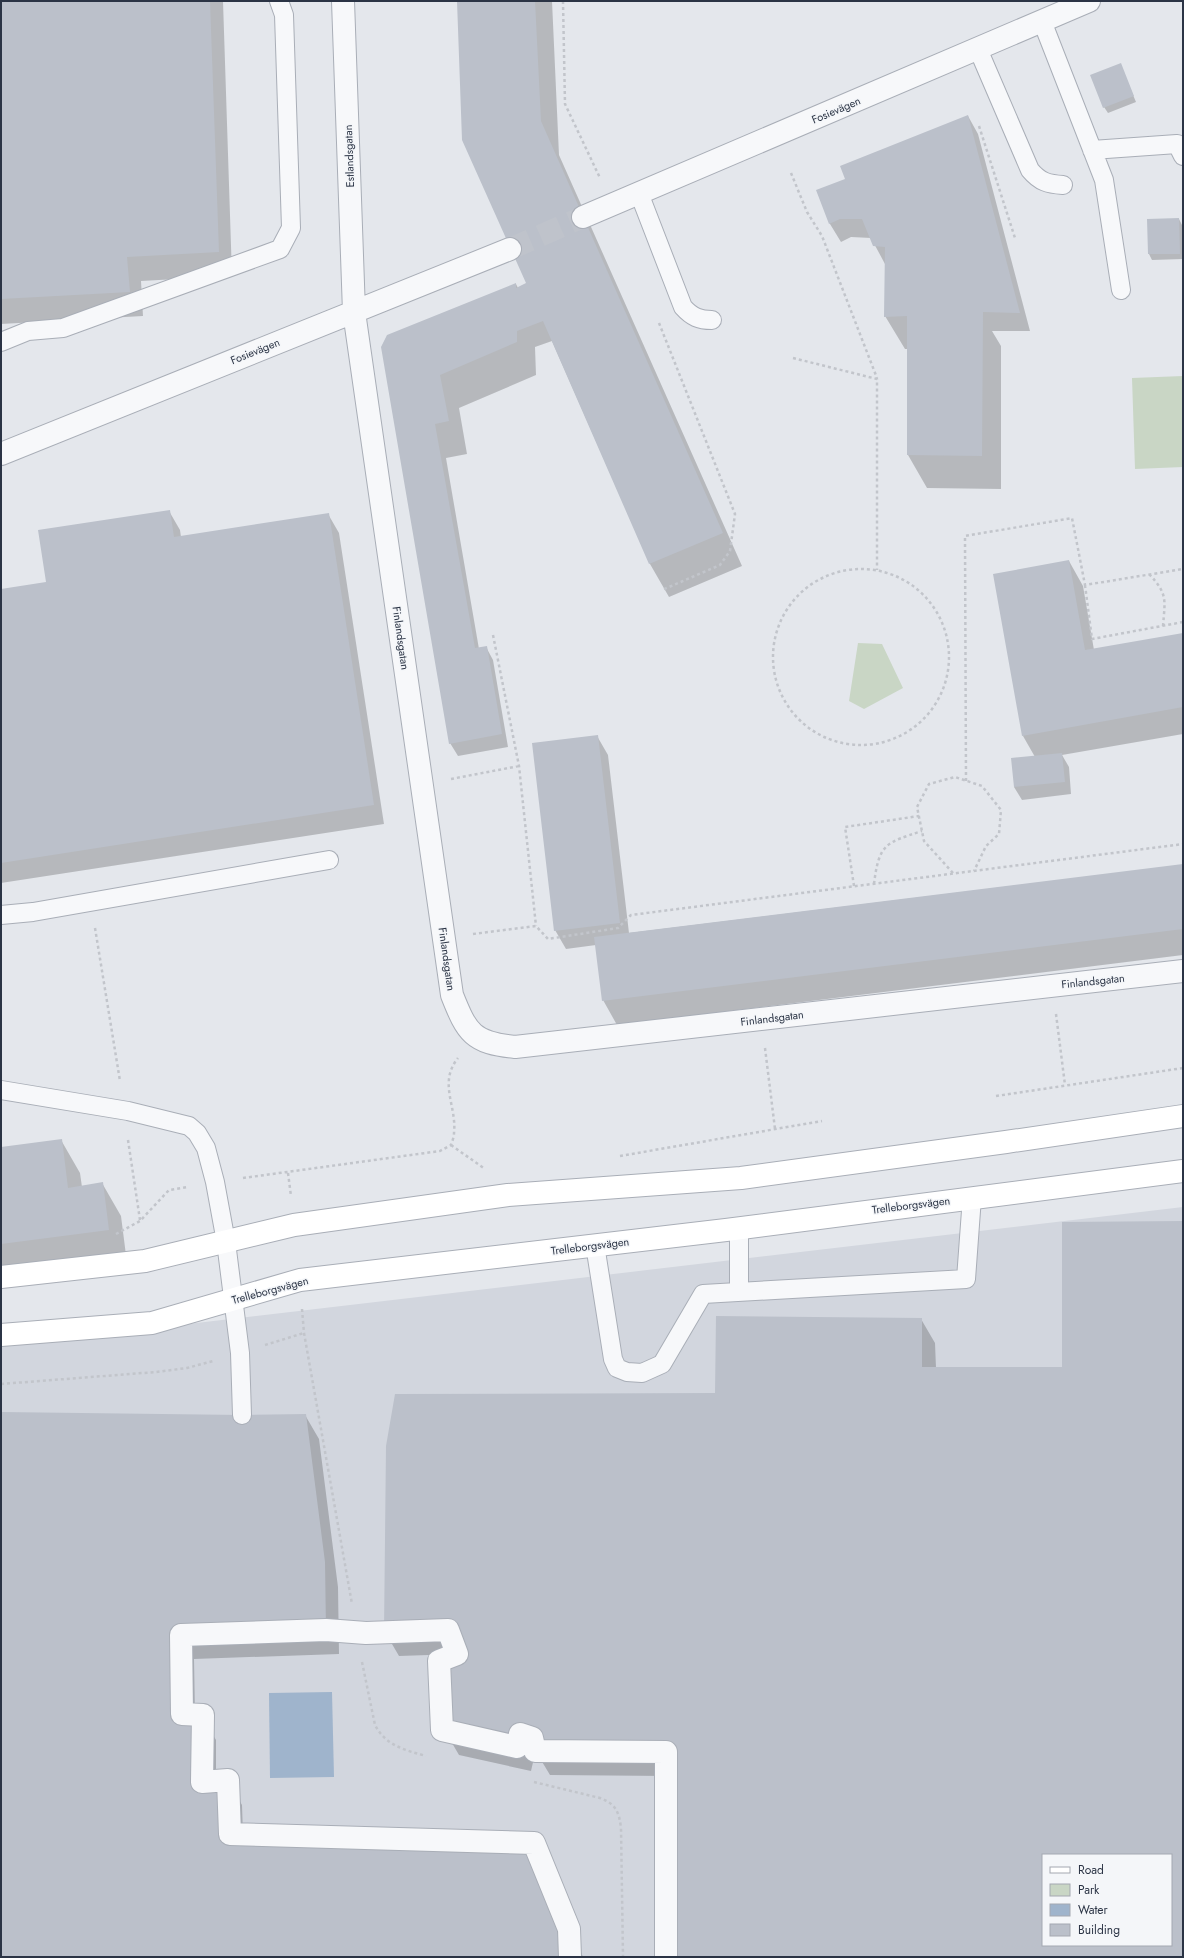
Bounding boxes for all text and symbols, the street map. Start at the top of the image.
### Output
street label: Fosievägen [809,93,863,127]
street label: Estlandsgatan [340,124,358,188]
street label: Fosievägen [228,334,282,368]
street label: Finlandsgatan [389,605,413,671]
street label: Finlandsgatan [435,926,459,992]
street label: Finlandsgatan [1060,970,1126,992]
street label: Finlandsgatan [739,1006,805,1030]
street label: Trelleborgsvägen [871,1192,951,1218]
street label: Trelleborgsvägen [550,1233,630,1259]
street label: Trelleborgsvägen [230,1272,310,1308]
legend [1042,1854,1172,1946]
text: Road [1078,1861,1104,1879]
text: Park [1078,1881,1100,1899]
text: Water [1078,1901,1109,1919]
text: Building [1078,1921,1120,1939]

